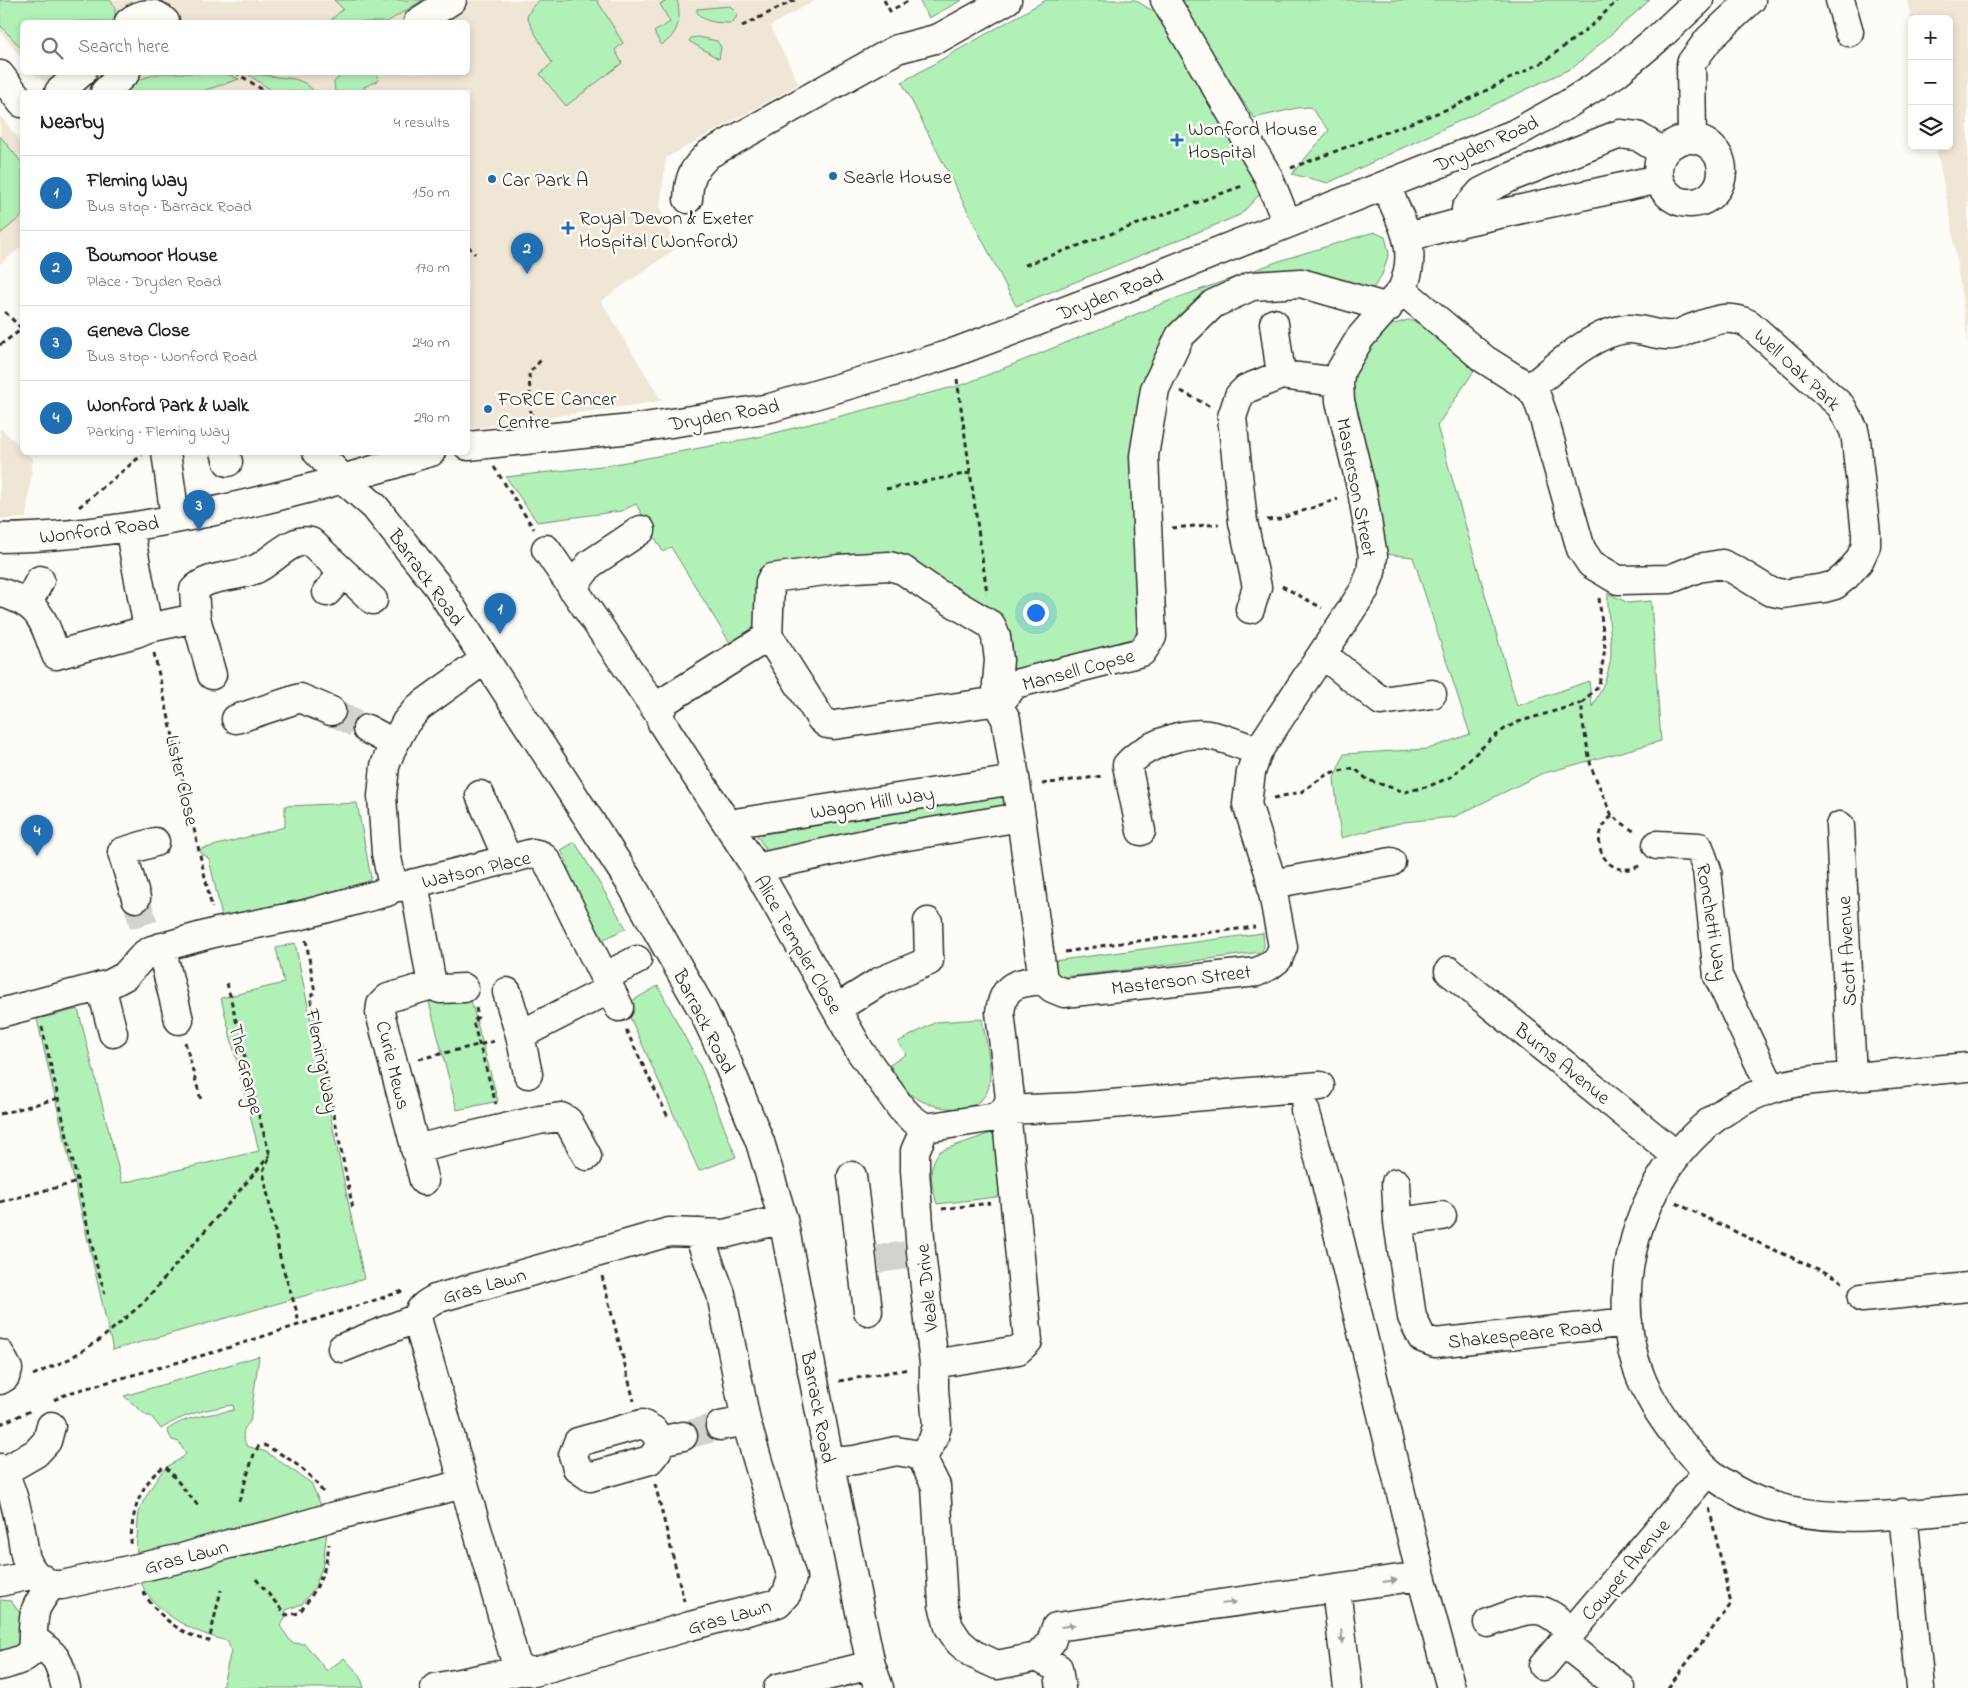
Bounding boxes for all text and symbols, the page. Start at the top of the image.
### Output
map controls [1908,15,1953,150]
button: + [1908,15,1953,60]
search box [20,20,470,75]
icon: search [38,34,66,62]
text: Search here [78,34,169,61]
button: − [1908,60,1953,105]
button: layers [1908,105,1953,150]
text: Nearby [40,108,104,138]
street label: Dryden Road [1429,109,1544,182]
text: 4 results [394,111,450,135]
place label: Wonford House Hospital [1188,116,1317,168]
marker: Wonford House Hospital [1170,133,1184,147]
place label: Searle House [843,164,952,193]
place label: Car Park A [502,167,588,196]
text: Fleming Way [87,168,187,195]
marker: Searle House [827,170,839,182]
marker: Car Park A [486,173,498,185]
text: 1 [53,181,59,205]
text: 150 m [412,181,450,205]
text: Bus stop · Barrack Road [87,195,252,219]
place label: Royal Devon & Exeter Hospital (Wonford) [579,205,754,257]
marker: Royal Devon & Exeter Hospital (Wonford) [561,221,575,235]
pin: 2 [511,233,543,274]
text: Bowmoor House [87,243,217,270]
text: 2 [52,256,60,280]
text: 170 m [415,256,450,280]
street label: Dryden Road [1053,263,1168,330]
text: Place · Dryden Road [87,270,221,294]
text: Geneva Close [87,318,189,345]
street label: Well Oak Park [1746,323,1847,419]
text: 3 [53,331,59,355]
text: 240 m [412,331,450,355]
text: Bus stop · Wonford Road [87,345,257,369]
place label: FORCE Cancer Centre [497,386,617,438]
text: Wonford Park & Walk [87,393,249,420]
street label: Dryden Road [666,393,782,441]
marker: FORCE Cancer Centre [482,403,494,415]
text: 4 [53,406,59,430]
text: 290 m [414,406,450,430]
street label: Masterson Street [1327,416,1382,560]
text: Parking · Fleming Way [87,420,230,444]
pin: 3 [183,490,215,531]
street label: Wonford Road [38,510,161,553]
street label: Barrack Road [379,523,470,633]
pin: 1 [484,593,516,634]
your location [1023,600,1049,626]
street label: Mansell Copse [1019,643,1138,700]
street label: Lister Close [156,733,205,829]
street label: Wagon Hill Way [808,780,937,830]
pin: 4 [21,815,53,856]
street label: Watson Place [419,845,534,898]
street label: Ronchetti Way [1687,862,1734,983]
street label: Alice Templer Close [745,871,848,1020]
street label: Scott Avenue [1831,895,1866,1007]
street label: Masterson Street [1110,958,1253,1004]
street label: Barrack Road [664,964,741,1079]
street label: Fleming Way [295,1006,345,1116]
street label: Burns Avenue [1506,1017,1616,1113]
street label: Curie Mews [367,1018,417,1113]
street label: The Grange [218,1021,270,1118]
street label: Veale Drive [909,1242,948,1334]
street label: Gras Lawn [439,1262,530,1313]
street label: Shakespeare Road [1446,1313,1604,1358]
street label: Barrack Road [791,1348,842,1466]
street label: Cowper Avenue [1576,1513,1678,1628]
street label: Gras Lawn [141,1533,232,1584]
one-way arrow [1383,1576,1399,1584]
street label: Gras Lawn [684,1593,775,1644]
one-way arrow [1222,1599,1238,1607]
one-way arrow [1061,1621,1077,1629]
one-way arrow [1338,1629,1346,1645]

